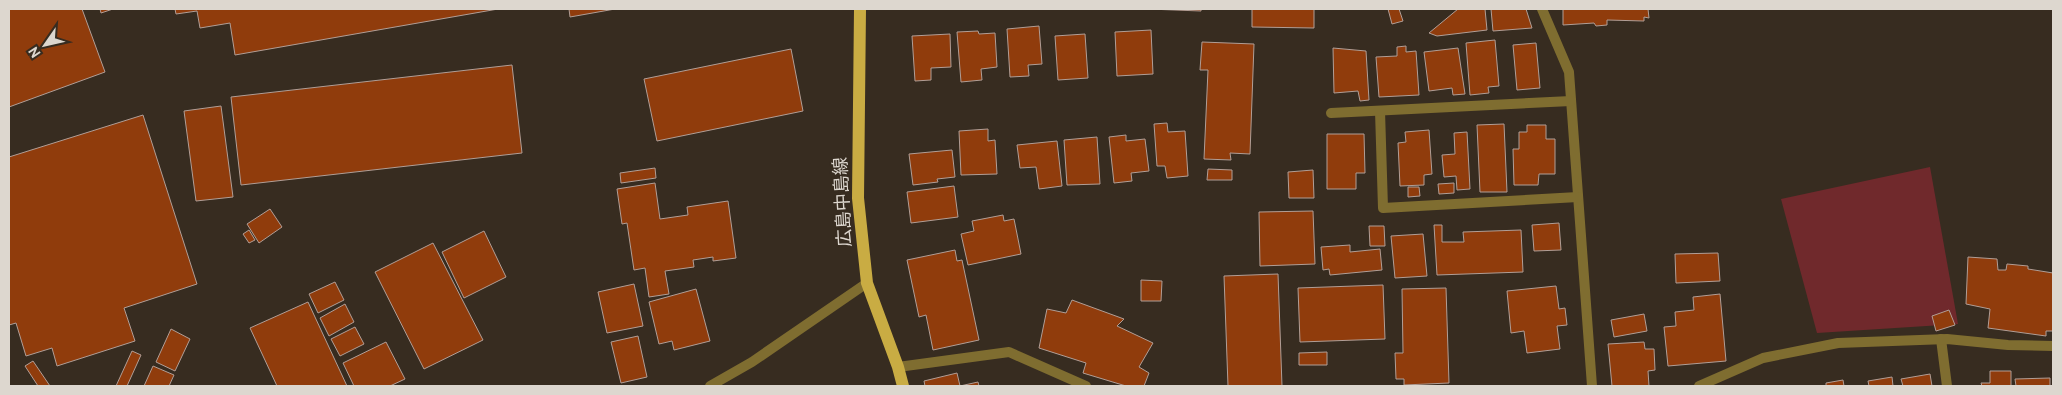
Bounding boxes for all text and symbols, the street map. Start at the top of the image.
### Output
north arrow [20,20,70,70]
text: N [26,43,45,60]
street label: 広島中島線 [830,156,858,248]

